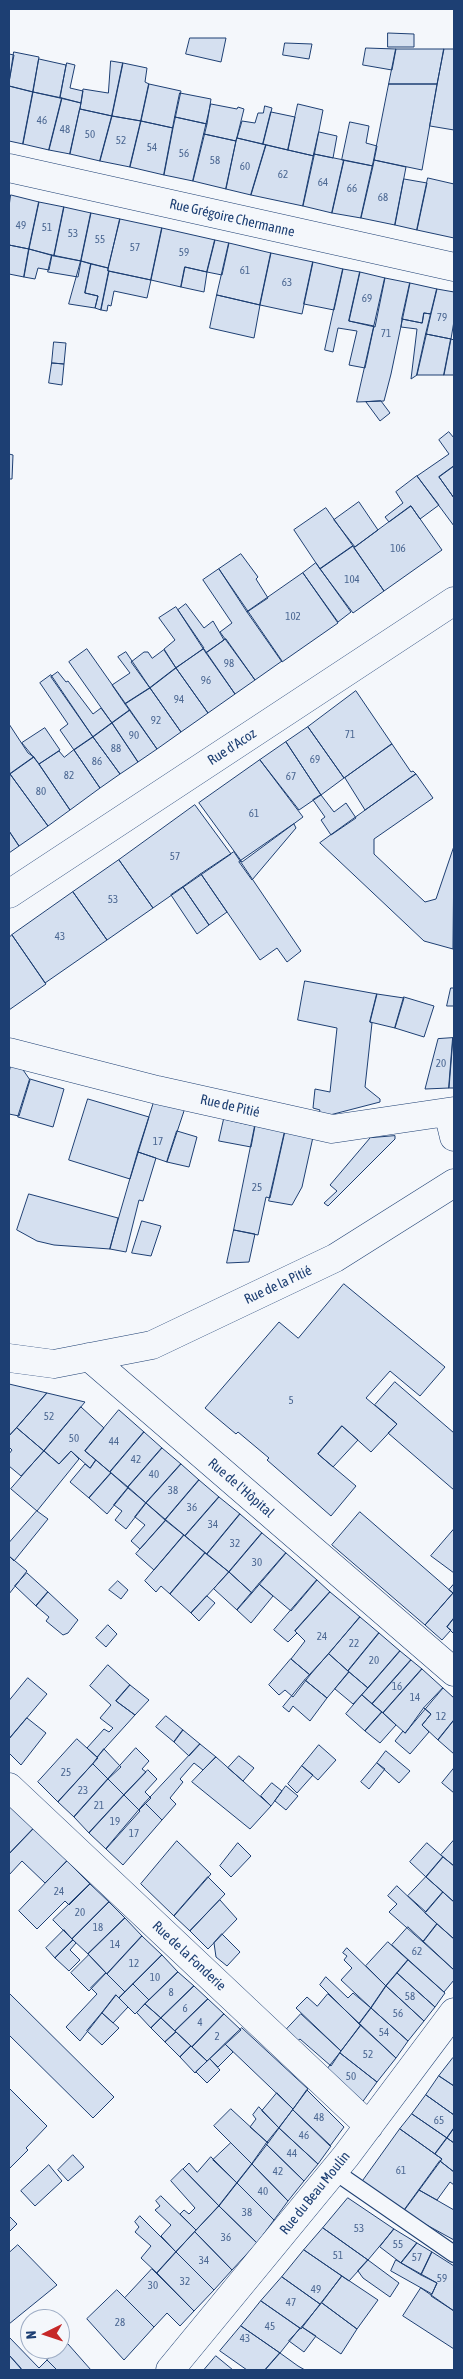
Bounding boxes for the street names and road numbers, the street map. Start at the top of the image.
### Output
street label: Rue Grégoire Chermanne [168,195,296,241]
street label: Rue d'Acoz [205,725,259,769]
street label: Rue de Pitié [199,1091,261,1121]
street label: Rue de la Pitié [242,1262,314,1308]
street label: Rue de l'Hôpital [205,1455,277,1521]
street label: Rue de la Fonderie [149,1918,229,1994]
street label: Rue du Beau Moulin [276,2148,354,2238]

